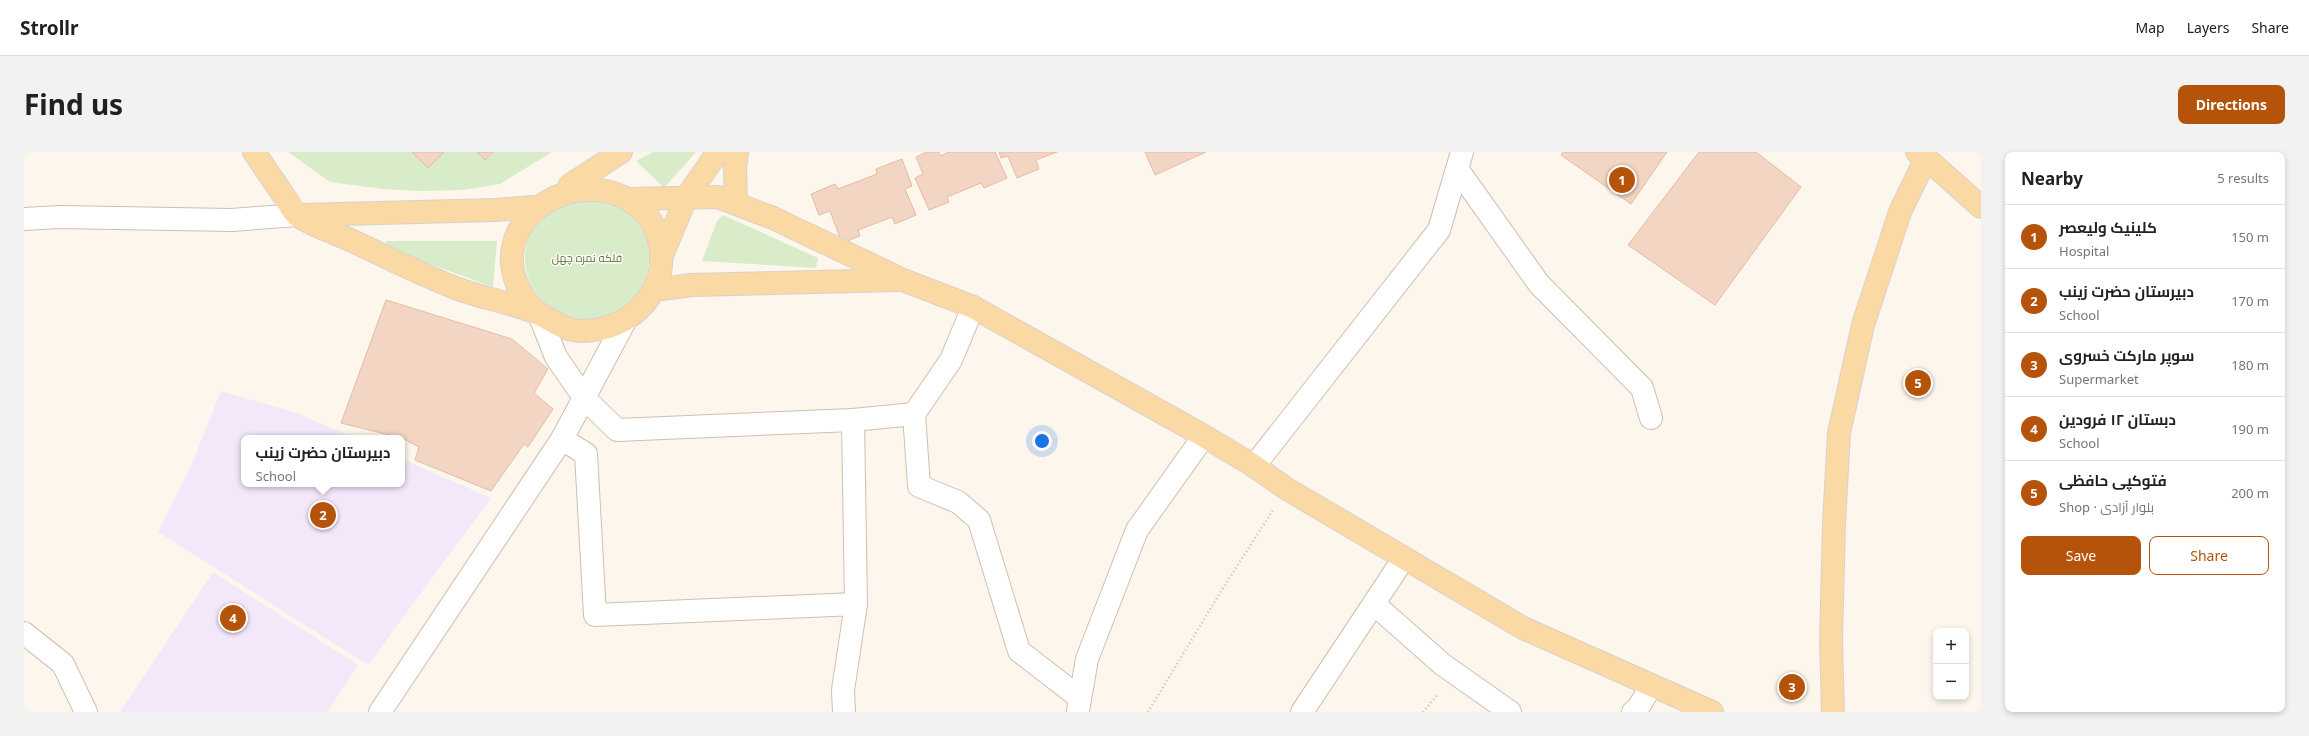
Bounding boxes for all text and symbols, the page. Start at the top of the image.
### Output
text: Strollr [20,15,79,41]
text: Map [2136,18,2165,37]
text: Layers [2187,18,2229,37]
text: Share [2251,18,2289,37]
text: Find us [24,85,123,123]
button: Directions [2178,85,2285,124]
pin: 1 [1609,165,1635,195]
text: Nearby [2021,167,2083,190]
text: 5 results [2217,169,2269,187]
text: کلینیک ولیعصر [2059,217,2157,237]
text: 1 [2030,228,2038,246]
text: 150 m [2231,228,2269,246]
text: Hospital [2059,242,2109,260]
park label: فلکه نمره چهل [552,250,622,265]
text: دبیرستان حضرت زینب [2059,281,2194,301]
text: 2 [2030,292,2038,310]
text: 170 m [2231,292,2269,310]
text: School [2059,306,2100,324]
text: سوپر مارکت خسروی [2059,345,2194,365]
text: 3 [2030,356,2038,374]
text: 180 m [2231,356,2269,374]
pin: 5 [1905,368,1931,398]
text: Supermarket [2059,370,2139,388]
text: دبستان ۱۲ فرودین [2059,409,2176,429]
text: 4 [2030,420,2038,438]
text: 190 m [2231,420,2269,438]
your location [1032,431,1052,451]
text: School [2059,434,2100,452]
popup [241,435,405,487]
text: دبیرستان حضرت زینب [256,442,390,462]
text: School [256,467,296,485]
text: فتوکپی حافظی [2059,470,2167,490]
text: 5 [2030,484,2038,502]
text: 200 m [2231,484,2269,502]
text: Shop · بلوار آزادی [2059,498,2154,516]
pin: 2 [310,500,336,530]
button: Save [2021,536,2141,575]
button: Share [2149,536,2269,575]
pin: 4 [220,603,246,633]
map controls [1933,628,1969,700]
button: + [1933,628,1969,664]
button: − [1933,664,1969,700]
pin: 3 [1779,672,1805,702]

